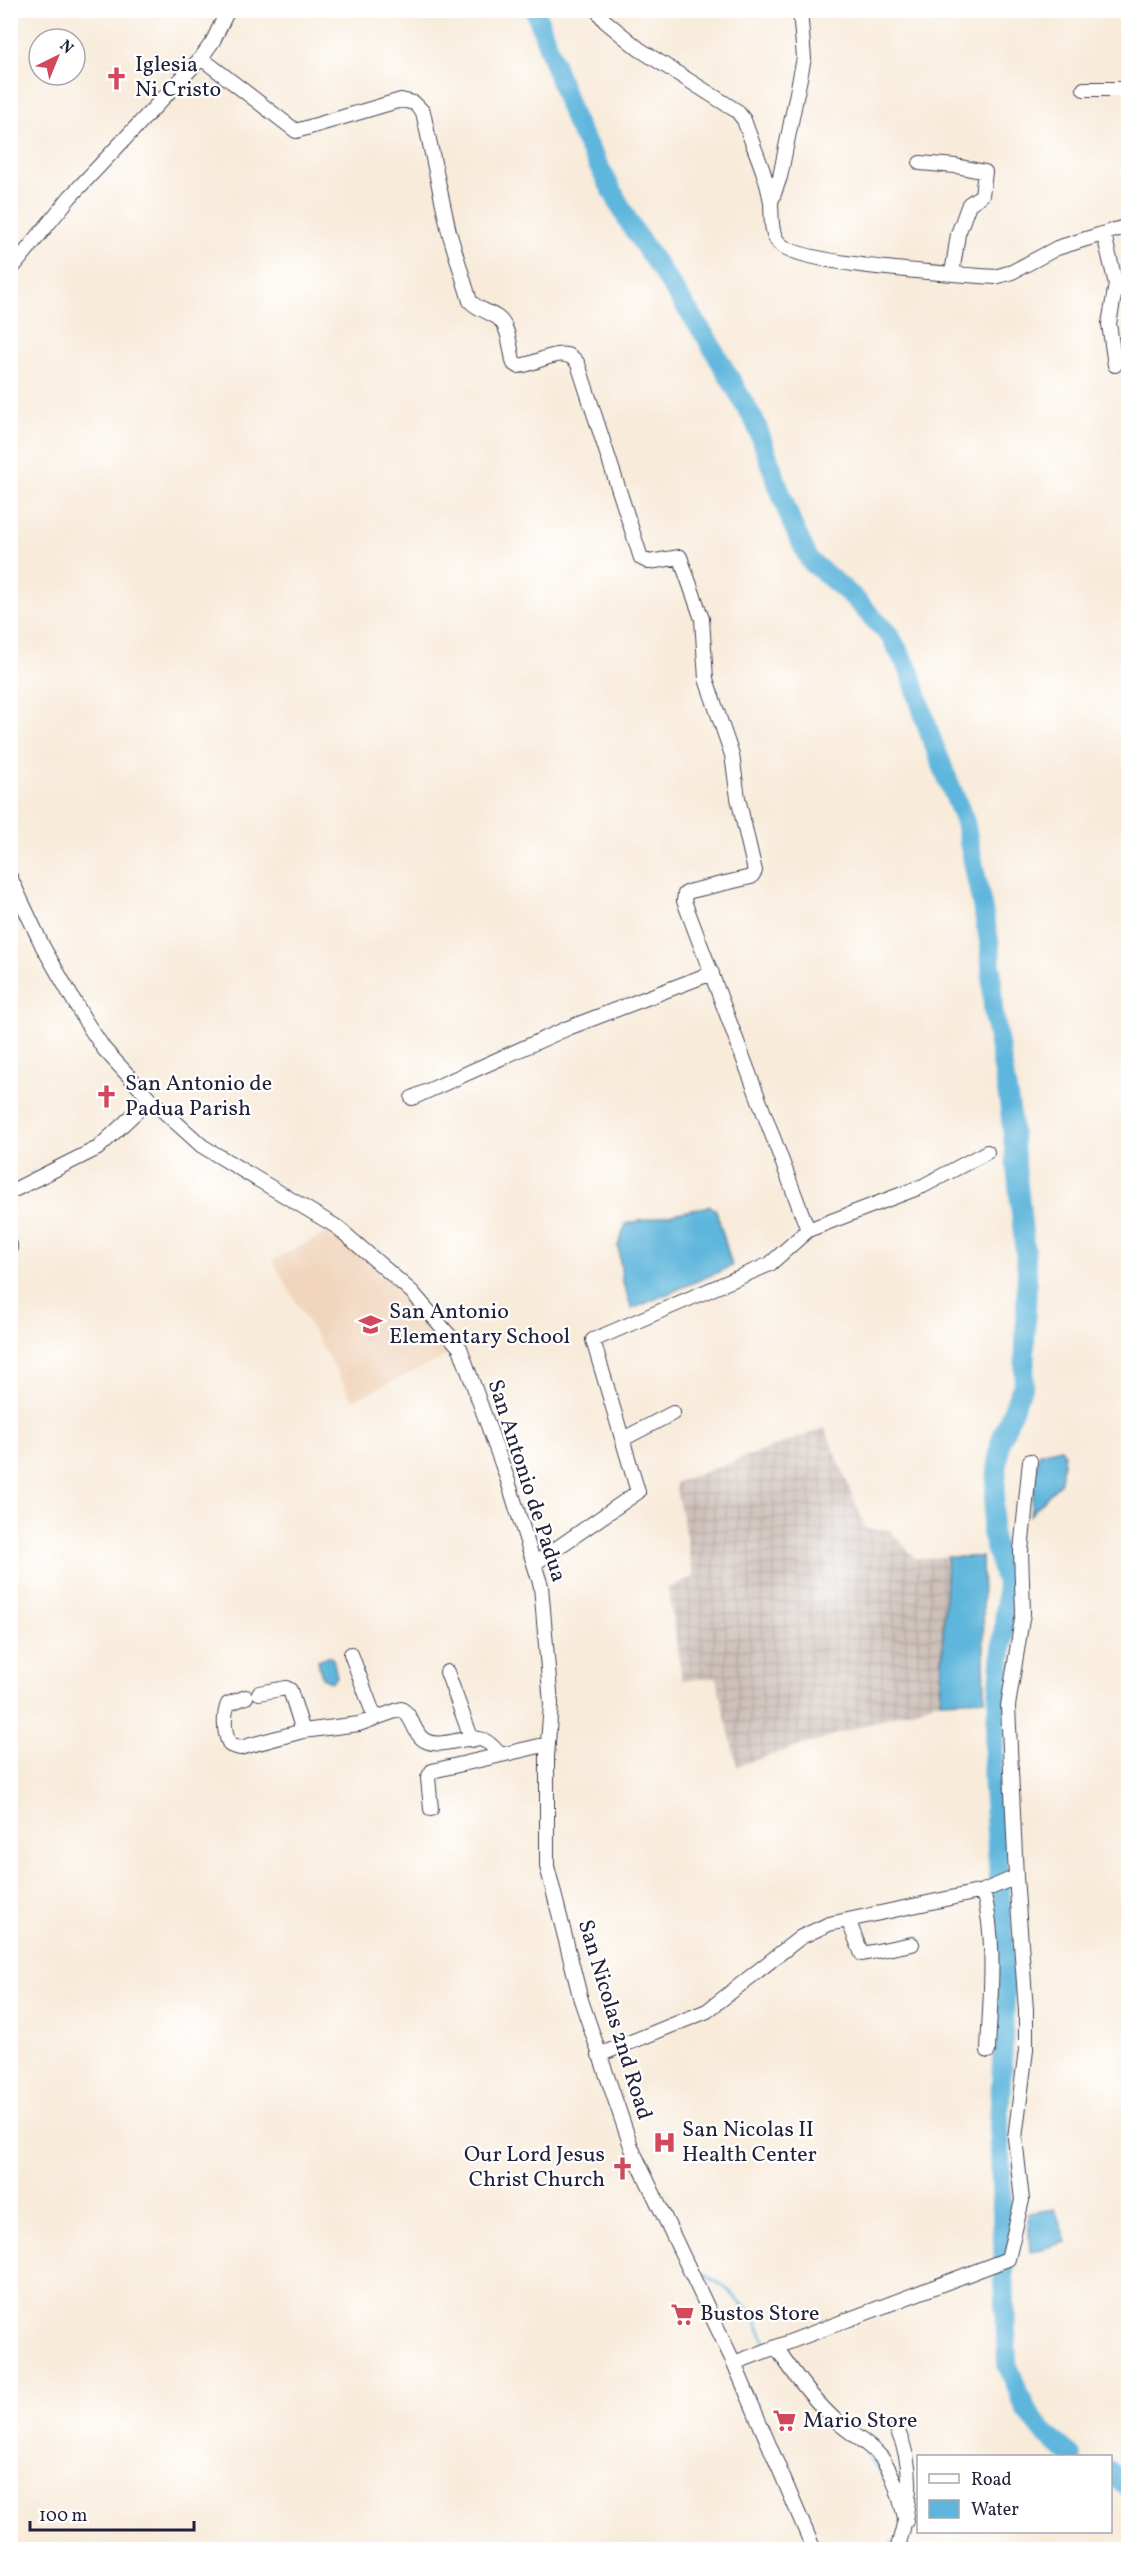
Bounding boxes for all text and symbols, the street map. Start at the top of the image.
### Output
north arrow [27,27,87,87]
text: N [54,35,78,60]
place label: Iglesia Ni Cristo [135,50,221,106]
church icon: Iglesia Ni Cristo [104,65,130,91]
place label: San Antonio de Padua Parish [125,1069,272,1125]
church icon: San Antonio de Padua Parish [94,1084,120,1110]
place label: San Antonio Elementary School [389,1297,570,1353]
school or university icon: San Antonio Elementary School [358,1312,384,1338]
street label: San Antonio de Padua [479,1376,573,1586]
street label: San Nicolas 2nd Road [569,1916,659,2124]
place label: San Nicolas II Health Center [682,2115,817,2171]
hospital icon: San Nicolas II Health Center [651,2130,677,2156]
place label: Our Lord Jesus Christ Church [464,2140,605,2196]
church icon: Our Lord Jesus Christ Church [610,2155,636,2181]
place label: Bustos Store [700,2299,820,2330]
supermarket icon: Bustos Store [669,2301,695,2327]
place label: Mario Store [803,2406,917,2437]
supermarket icon: Mario Store [772,2408,798,2434]
legend [917,2455,1112,2533]
text: Road [971,2468,1012,2493]
scale bar [30,2494,194,2532]
text: Water [971,2498,1019,2523]
text: 100 m [39,2504,88,2529]

